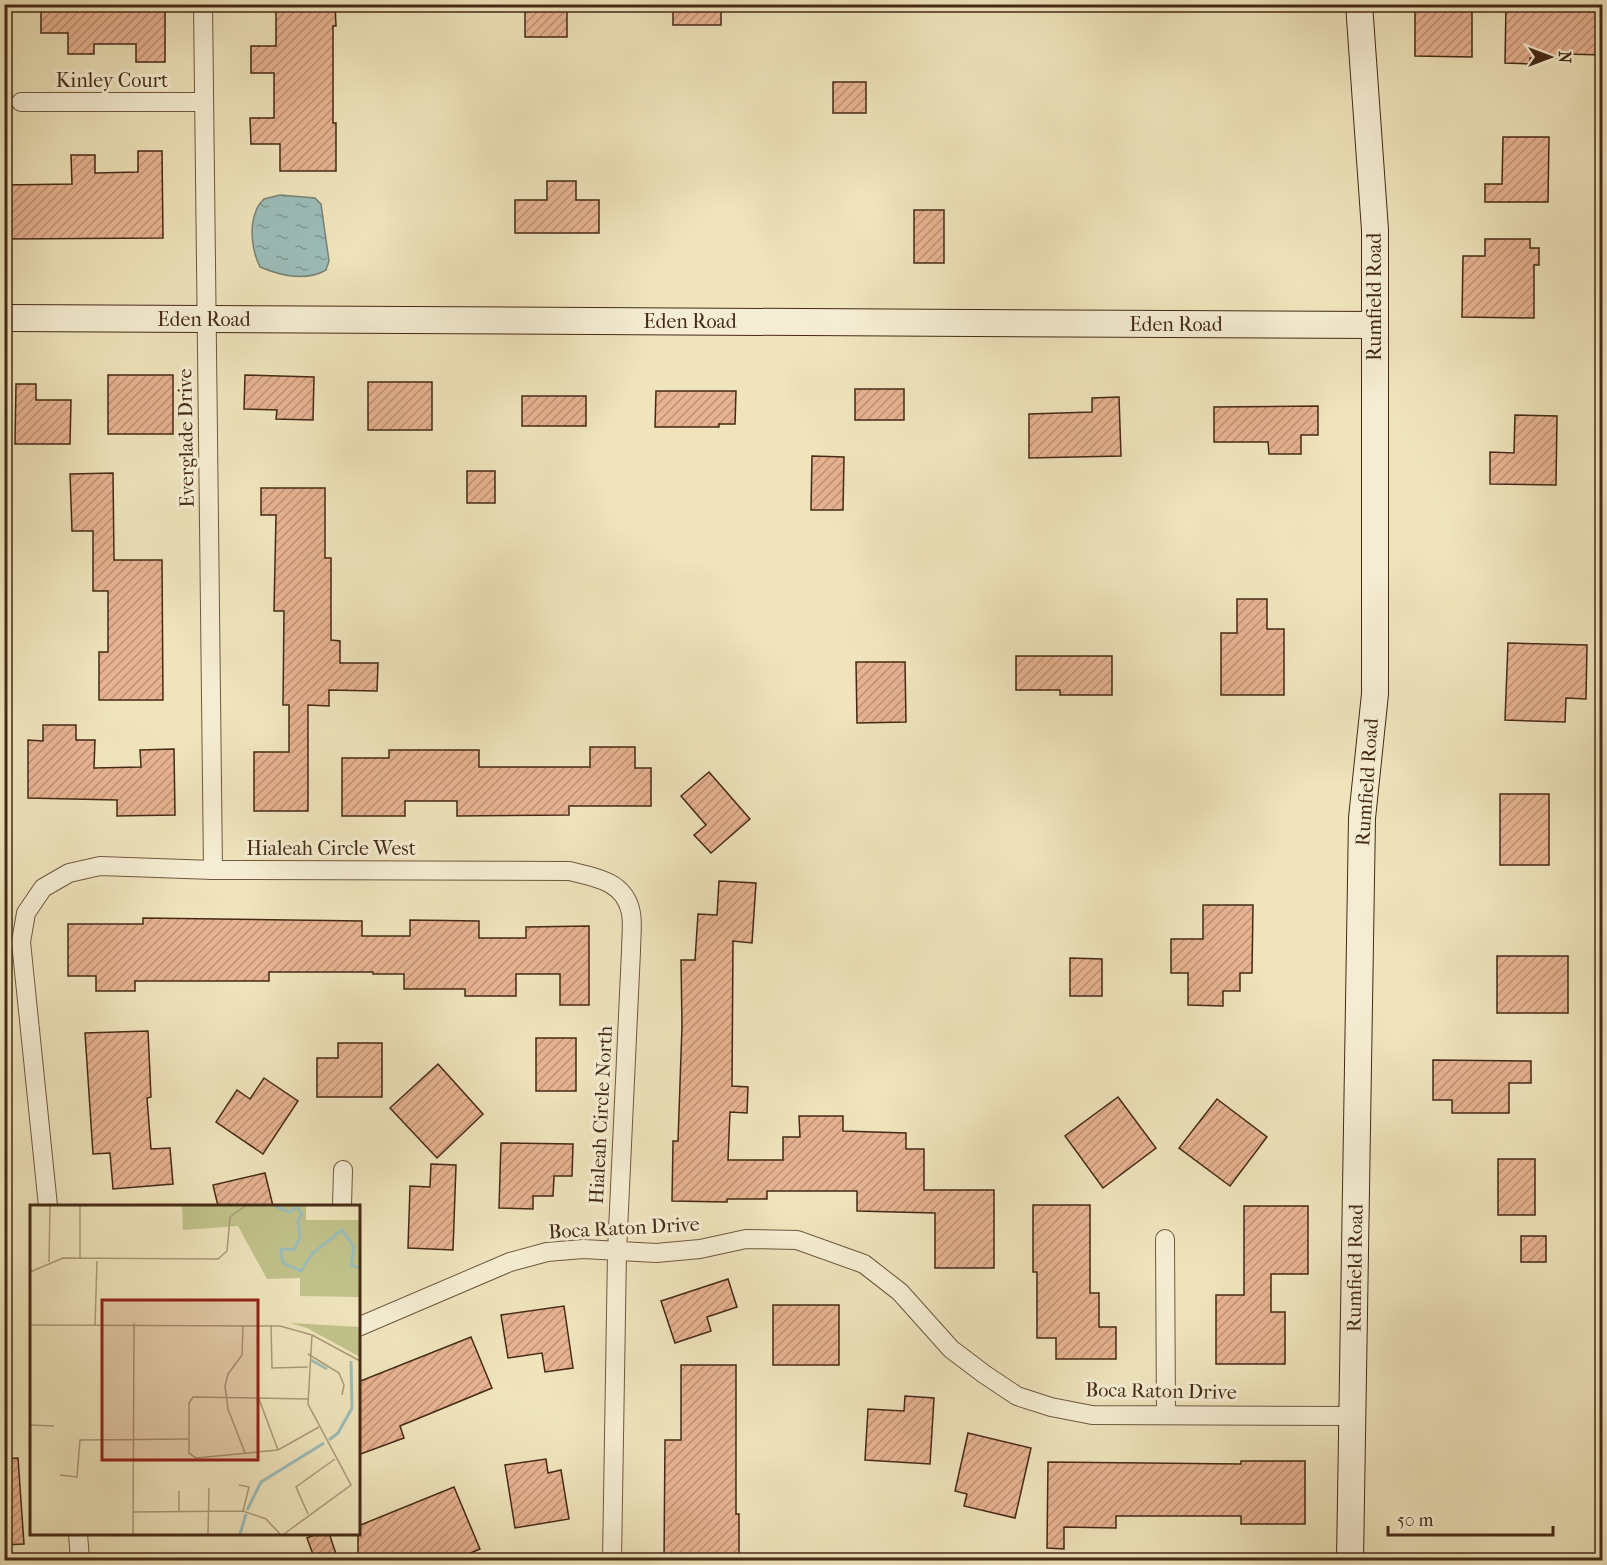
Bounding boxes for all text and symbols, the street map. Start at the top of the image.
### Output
north arrow [1520,27,1580,87]
text: N [1555,51,1574,64]
street label: Kinley Court [56,69,168,92]
street label: Rumfield Road [1363,232,1386,361]
street label: Eden Road [157,308,252,331]
street label: Eden Road [643,310,738,333]
street label: Eden Road [1129,313,1224,336]
street label: Everglade Drive [173,368,199,508]
street label: Rumfield Road [1351,716,1383,847]
street label: Hialeah Circle West [246,837,416,860]
street label: Hialeah Circle North [585,1024,617,1205]
street label: Rumfield Road [1342,1203,1368,1332]
inset map [30,1205,360,1535]
street label: Boca Raton Drive [548,1213,700,1243]
street label: Boca Raton Drive [1085,1378,1237,1404]
scale bar [1388,1499,1553,1537]
text: 50 m [1397,1510,1434,1531]

